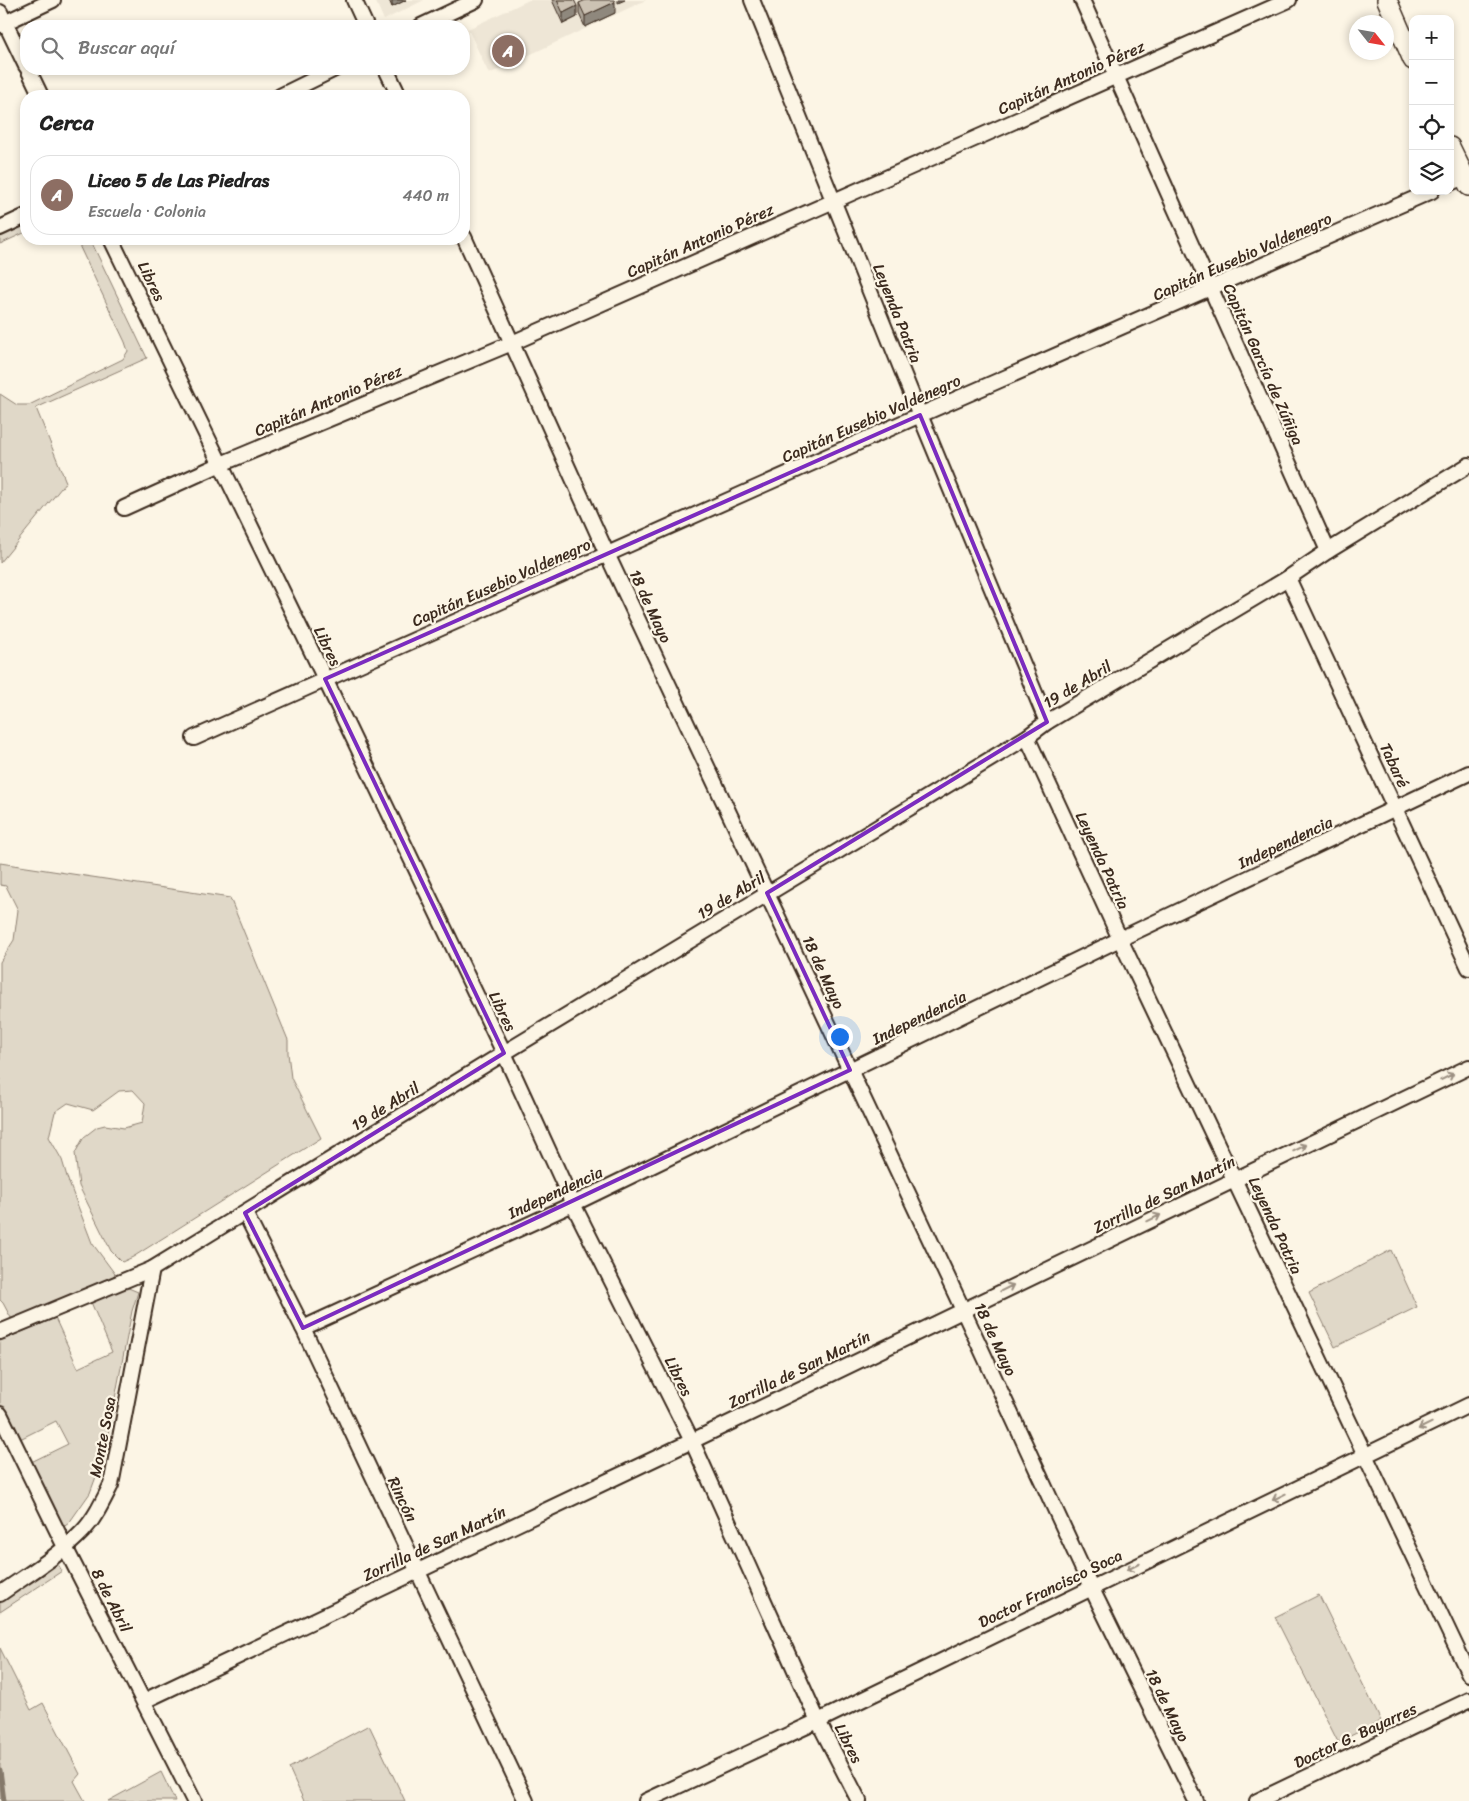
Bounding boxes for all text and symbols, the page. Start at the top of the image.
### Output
north arrow [1349,15,1394,60]
map controls [1409,15,1454,195]
button: + [1409,15,1454,60]
search box [20,20,470,75]
text: Buscar aquí [78,31,175,64]
pin: A [492,32,524,70]
street label: Capitán Antonio Pérez [993,32,1150,123]
icon: search [38,34,66,62]
button: − [1409,60,1454,105]
text: Cerca [40,104,94,142]
button: locate [1409,105,1454,150]
button: layers [1409,150,1454,195]
text: Liceo 5 de Las Piedras [88,164,269,197]
text: A [52,181,62,210]
text: 440 m [402,181,449,210]
street label: Capitán Antonio Pérez [622,195,779,286]
text: Escuela · Colonia [88,197,206,226]
street label: Capitán Eusebio Valdenegro [1148,204,1337,309]
street label: Libres [129,256,174,307]
street label: Leyenda Patria [864,259,931,367]
street label: Capitán García de Zúñiga [1215,278,1312,450]
street label: Capitán Antonio Pérez [250,356,407,445]
street label: Capitán Eusebio Valdenegro [777,366,966,471]
street label: Capitán Eusebio Valdenegro [407,530,596,635]
street label: 18 de Mayo [621,564,680,648]
street label: Libres [305,621,350,672]
street label: 19 de Abril [1037,652,1118,716]
street label: Tabaré [1371,738,1418,793]
street label: Leyenda Patria [1067,806,1138,914]
street label: Independencia [1232,807,1339,878]
street label: 19 de Abril [691,863,772,927]
street label: 18 de Mayo [794,930,853,1014]
street label: Independencia [866,982,972,1053]
street label: Libres [480,986,525,1037]
your location [827,1024,853,1050]
one-way arrow [1439,1072,1454,1082]
street label: 19 de Abril [345,1074,426,1139]
one-way arrow [1292,1142,1307,1152]
street label: Zorrilla de San Martín [1088,1147,1241,1242]
street label: Independencia [502,1157,609,1228]
street label: Leyenda Patria [1240,1171,1311,1279]
one-way arrow [1146,1213,1161,1222]
one-way arrow [999,1283,1014,1293]
street label: 18 de Mayo [966,1297,1025,1381]
street label: Zorrilla de San Martín [723,1322,876,1417]
street label: Libres [656,1351,701,1402]
street label: Monte Sosa [80,1394,125,1480]
one-way arrow [1418,1422,1433,1431]
street label: Rincón [379,1472,426,1527]
one-way arrow [1272,1493,1287,1502]
street label: Zorrilla de San Martín [357,1497,511,1590]
street label: Doctor Francisco Soca [973,1541,1127,1636]
street label: 8 de Abril [83,1563,140,1638]
one-way arrow [1125,1563,1140,1573]
street label: 18 de Mayo [1137,1663,1198,1747]
street label: Doctor G. Bayarres [1289,1694,1422,1777]
street label: Libres [826,1718,871,1769]

